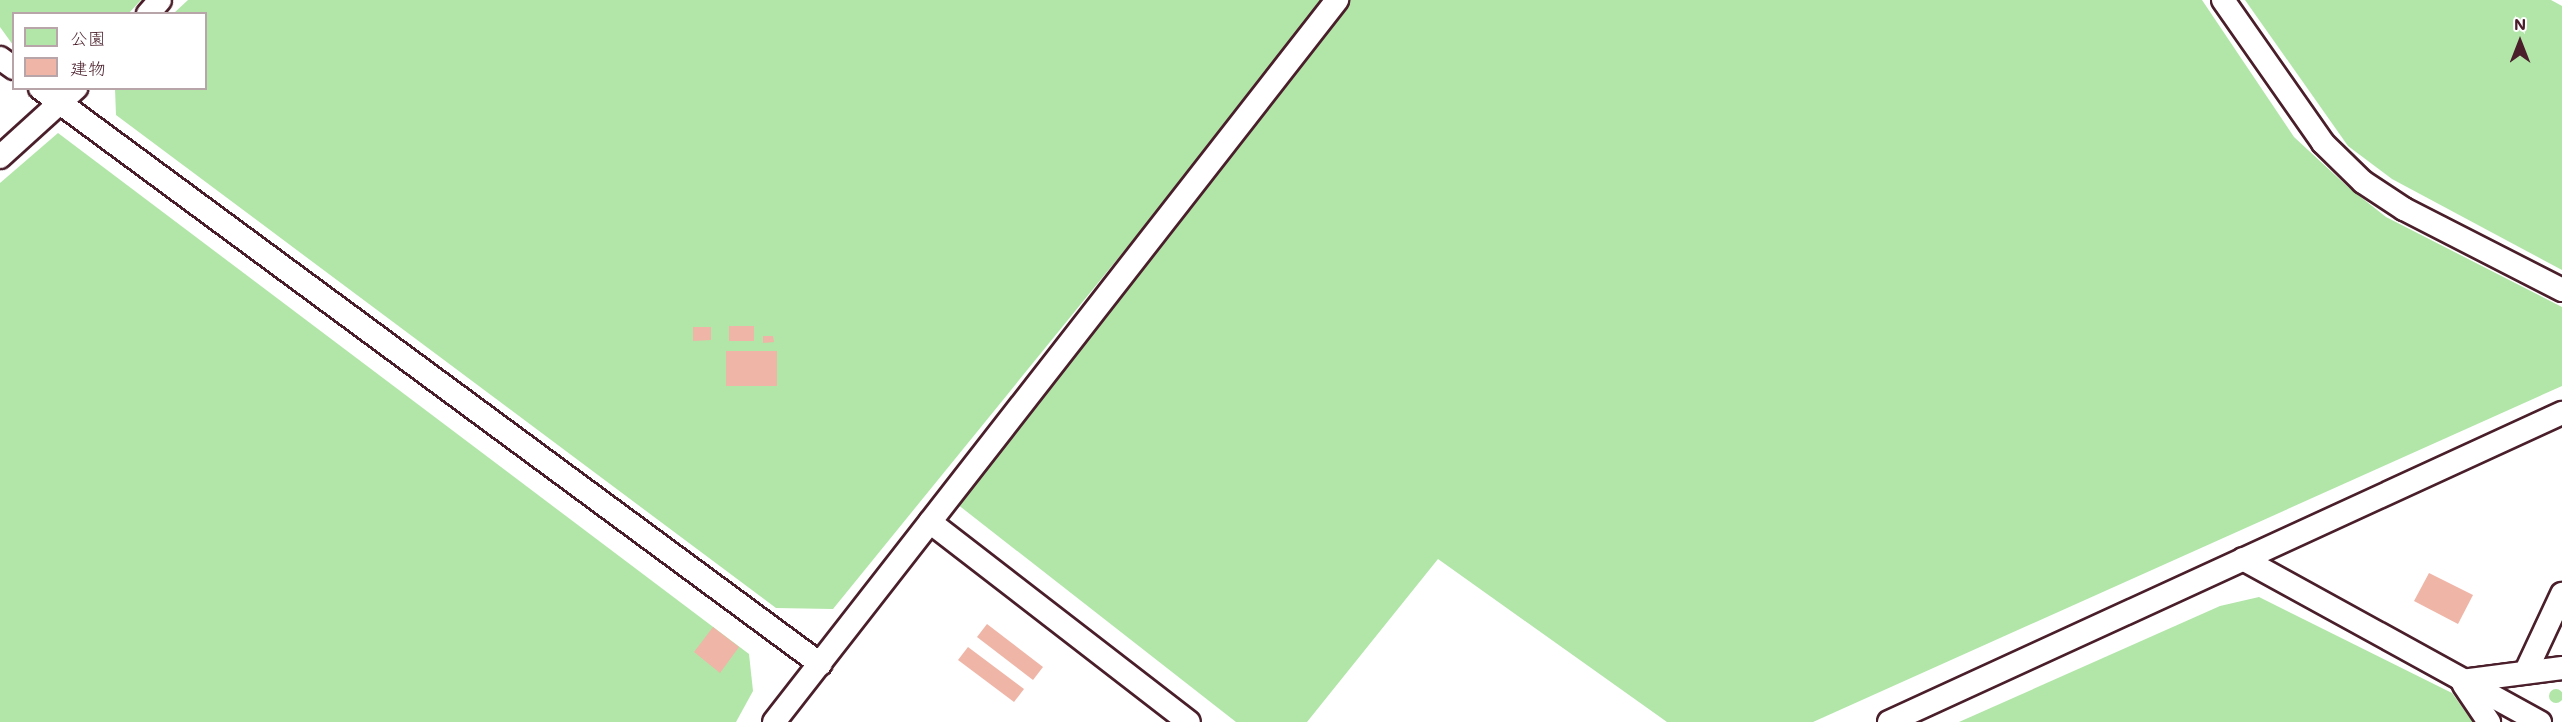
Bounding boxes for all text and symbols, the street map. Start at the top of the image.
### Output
legend [12,12,207,90]
north arrow [2490,12,2550,72]
text: N [2514,13,2526,34]
text: 公園 [70,26,106,50]
text: 建物 [70,56,106,80]

